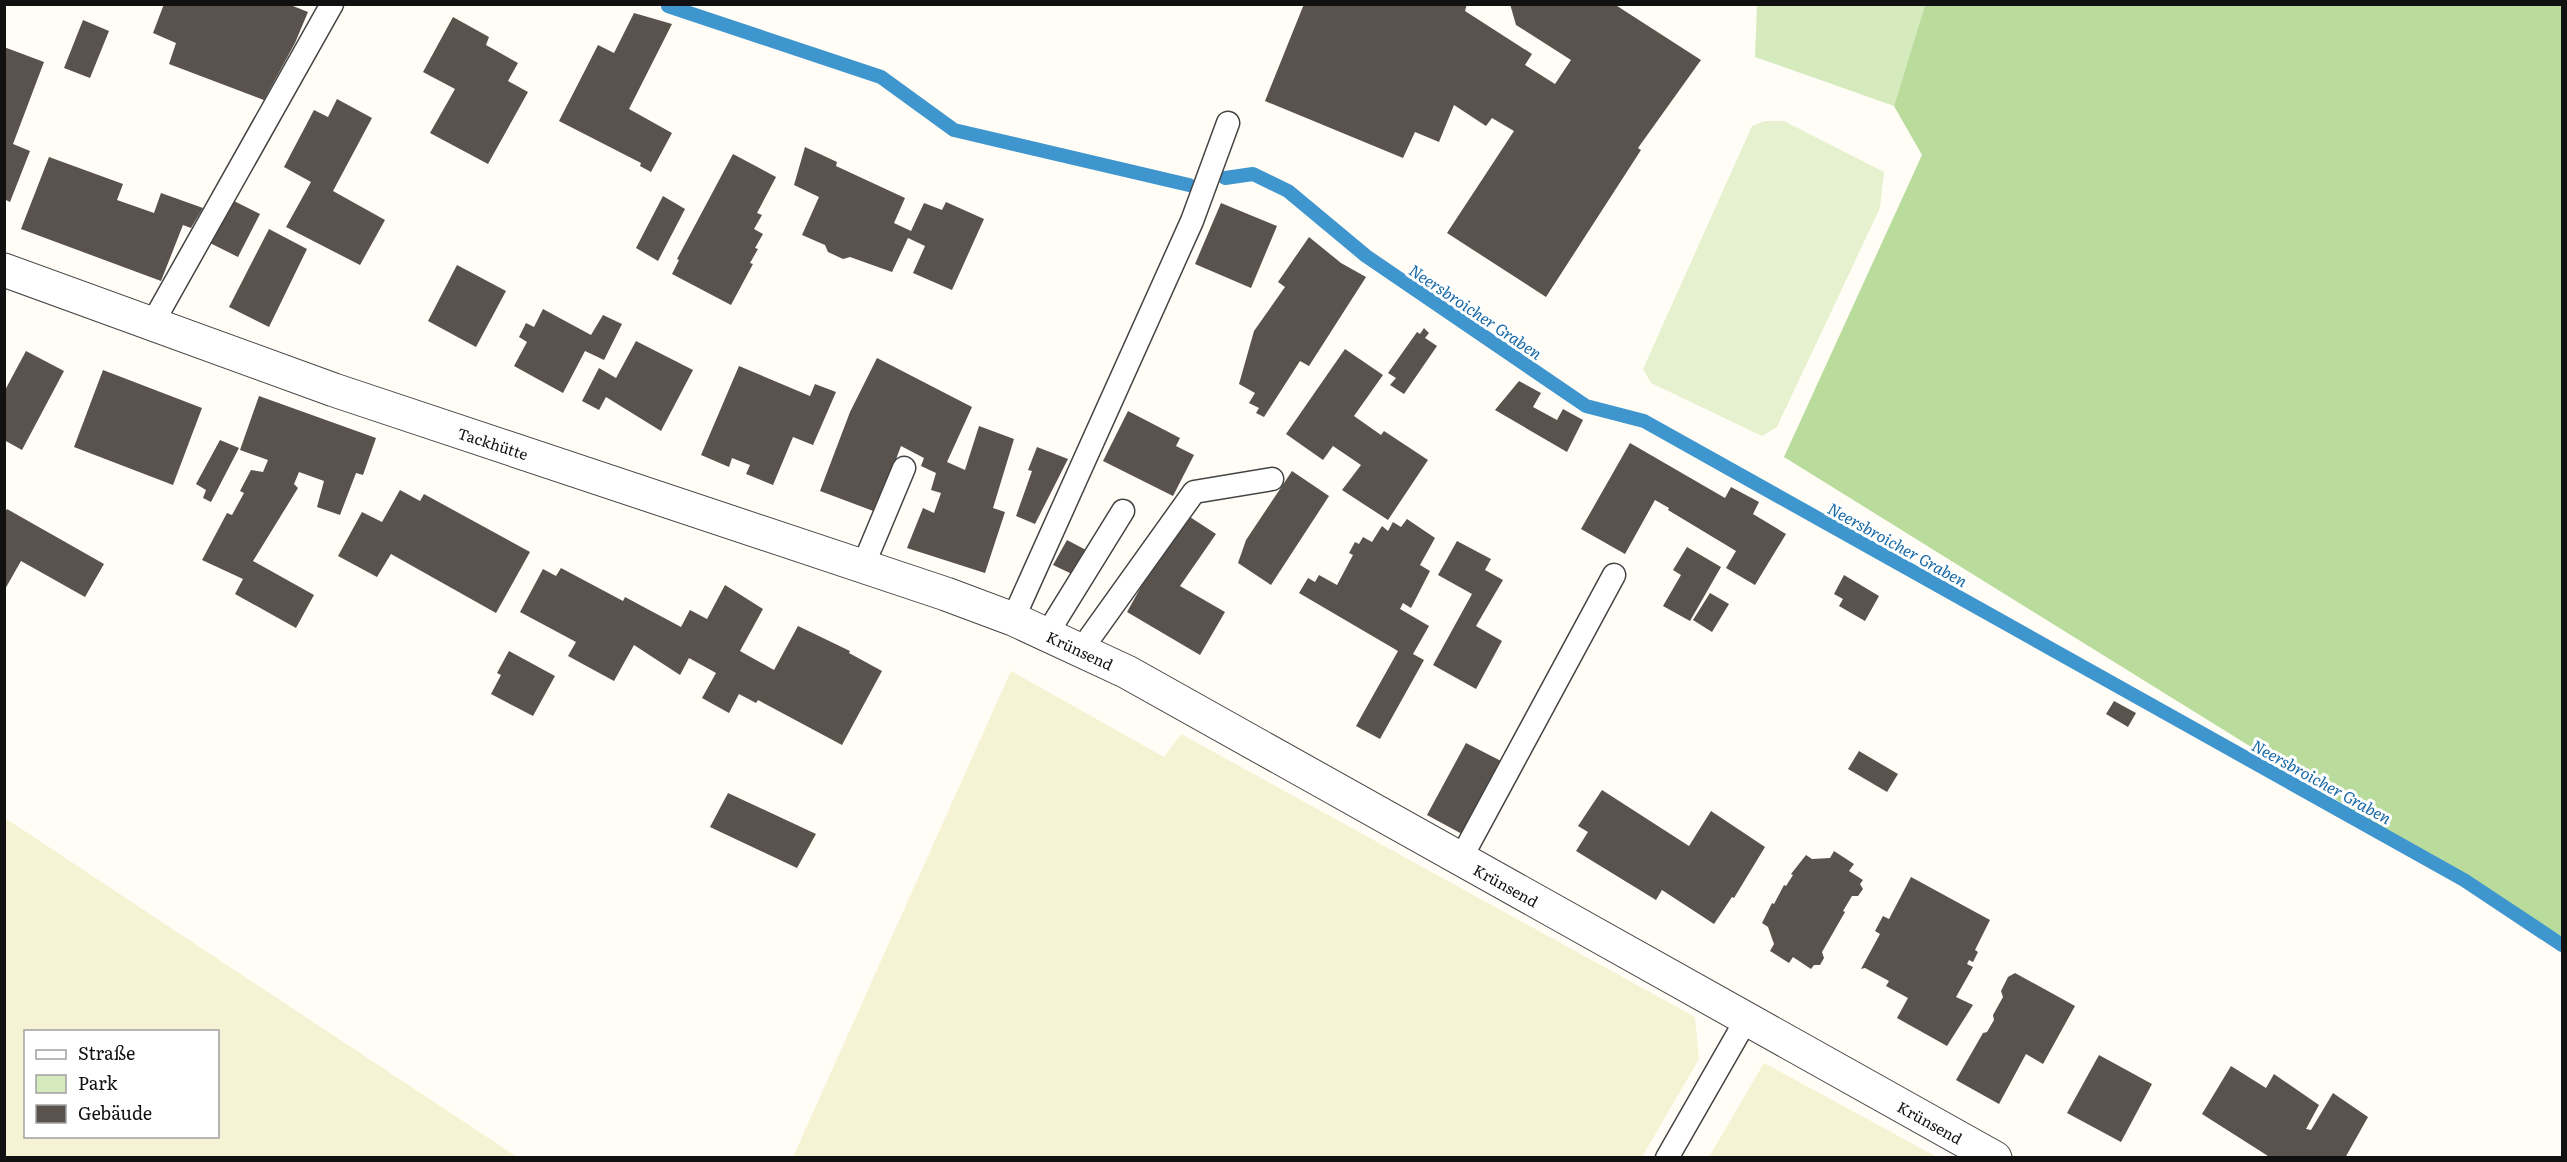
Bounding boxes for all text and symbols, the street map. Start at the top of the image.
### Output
water label: Neersbroicher Graben [1405,257,1548,365]
street label: Tackhütte [455,421,531,465]
water label: Neersbroicher Graben [1824,496,1972,593]
street label: Krünsend [1043,625,1117,675]
water label: Neersbroicher Graben [2248,733,2396,830]
street label: Krünsend [1469,858,1543,912]
legend [24,1030,219,1138]
text: Straße [78,1039,135,1066]
text: Park [78,1069,119,1096]
street label: Krünsend [1893,1095,1967,1149]
text: Gebäude [78,1099,152,1126]

